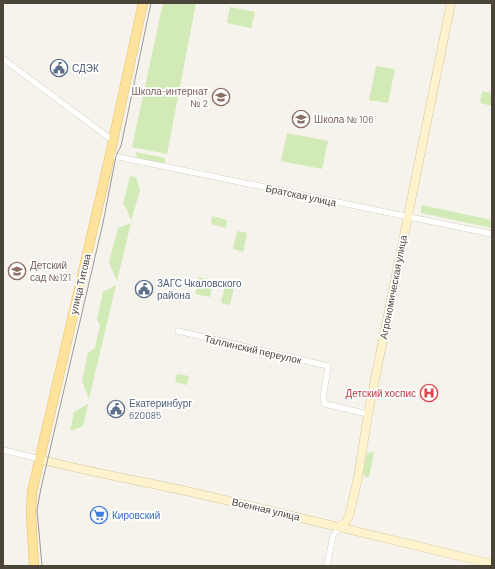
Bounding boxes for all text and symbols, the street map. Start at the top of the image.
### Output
public building icon: СДЭК [49,58,69,78]
place label: СДЭК [72,62,99,74]
place label: Школа-интернат № 2 [132,85,208,109]
school or university icon: Школа-интернат № 2 [211,87,231,107]
school or university icon: Школа № 106 [291,109,311,129]
place label: Школа № 106 [314,113,373,125]
street label: Братская улица [265,182,338,208]
street label: Агрономическая улица [377,233,409,340]
street label: улица Титова [67,252,93,315]
place label: Детский сад №121 [30,259,71,283]
school or university icon: Детский сад №121 [7,261,27,281]
place label: ЗАГС Чкаловского района [157,277,242,301]
public building icon: ЗАГС Чкаловского района [134,279,154,299]
street label: Таллинский переулок [203,332,303,366]
hospital icon: Детский хоспис [419,383,439,403]
place label: Детский хоспис [346,387,416,399]
place label: Екатеринбург 620085 [129,397,192,421]
public building icon: Екатеринбург 620085 [106,399,126,419]
street label: Военная улица [231,495,302,523]
supermarket icon: Кировский [89,505,109,525]
place label: Кировский [112,509,160,521]

